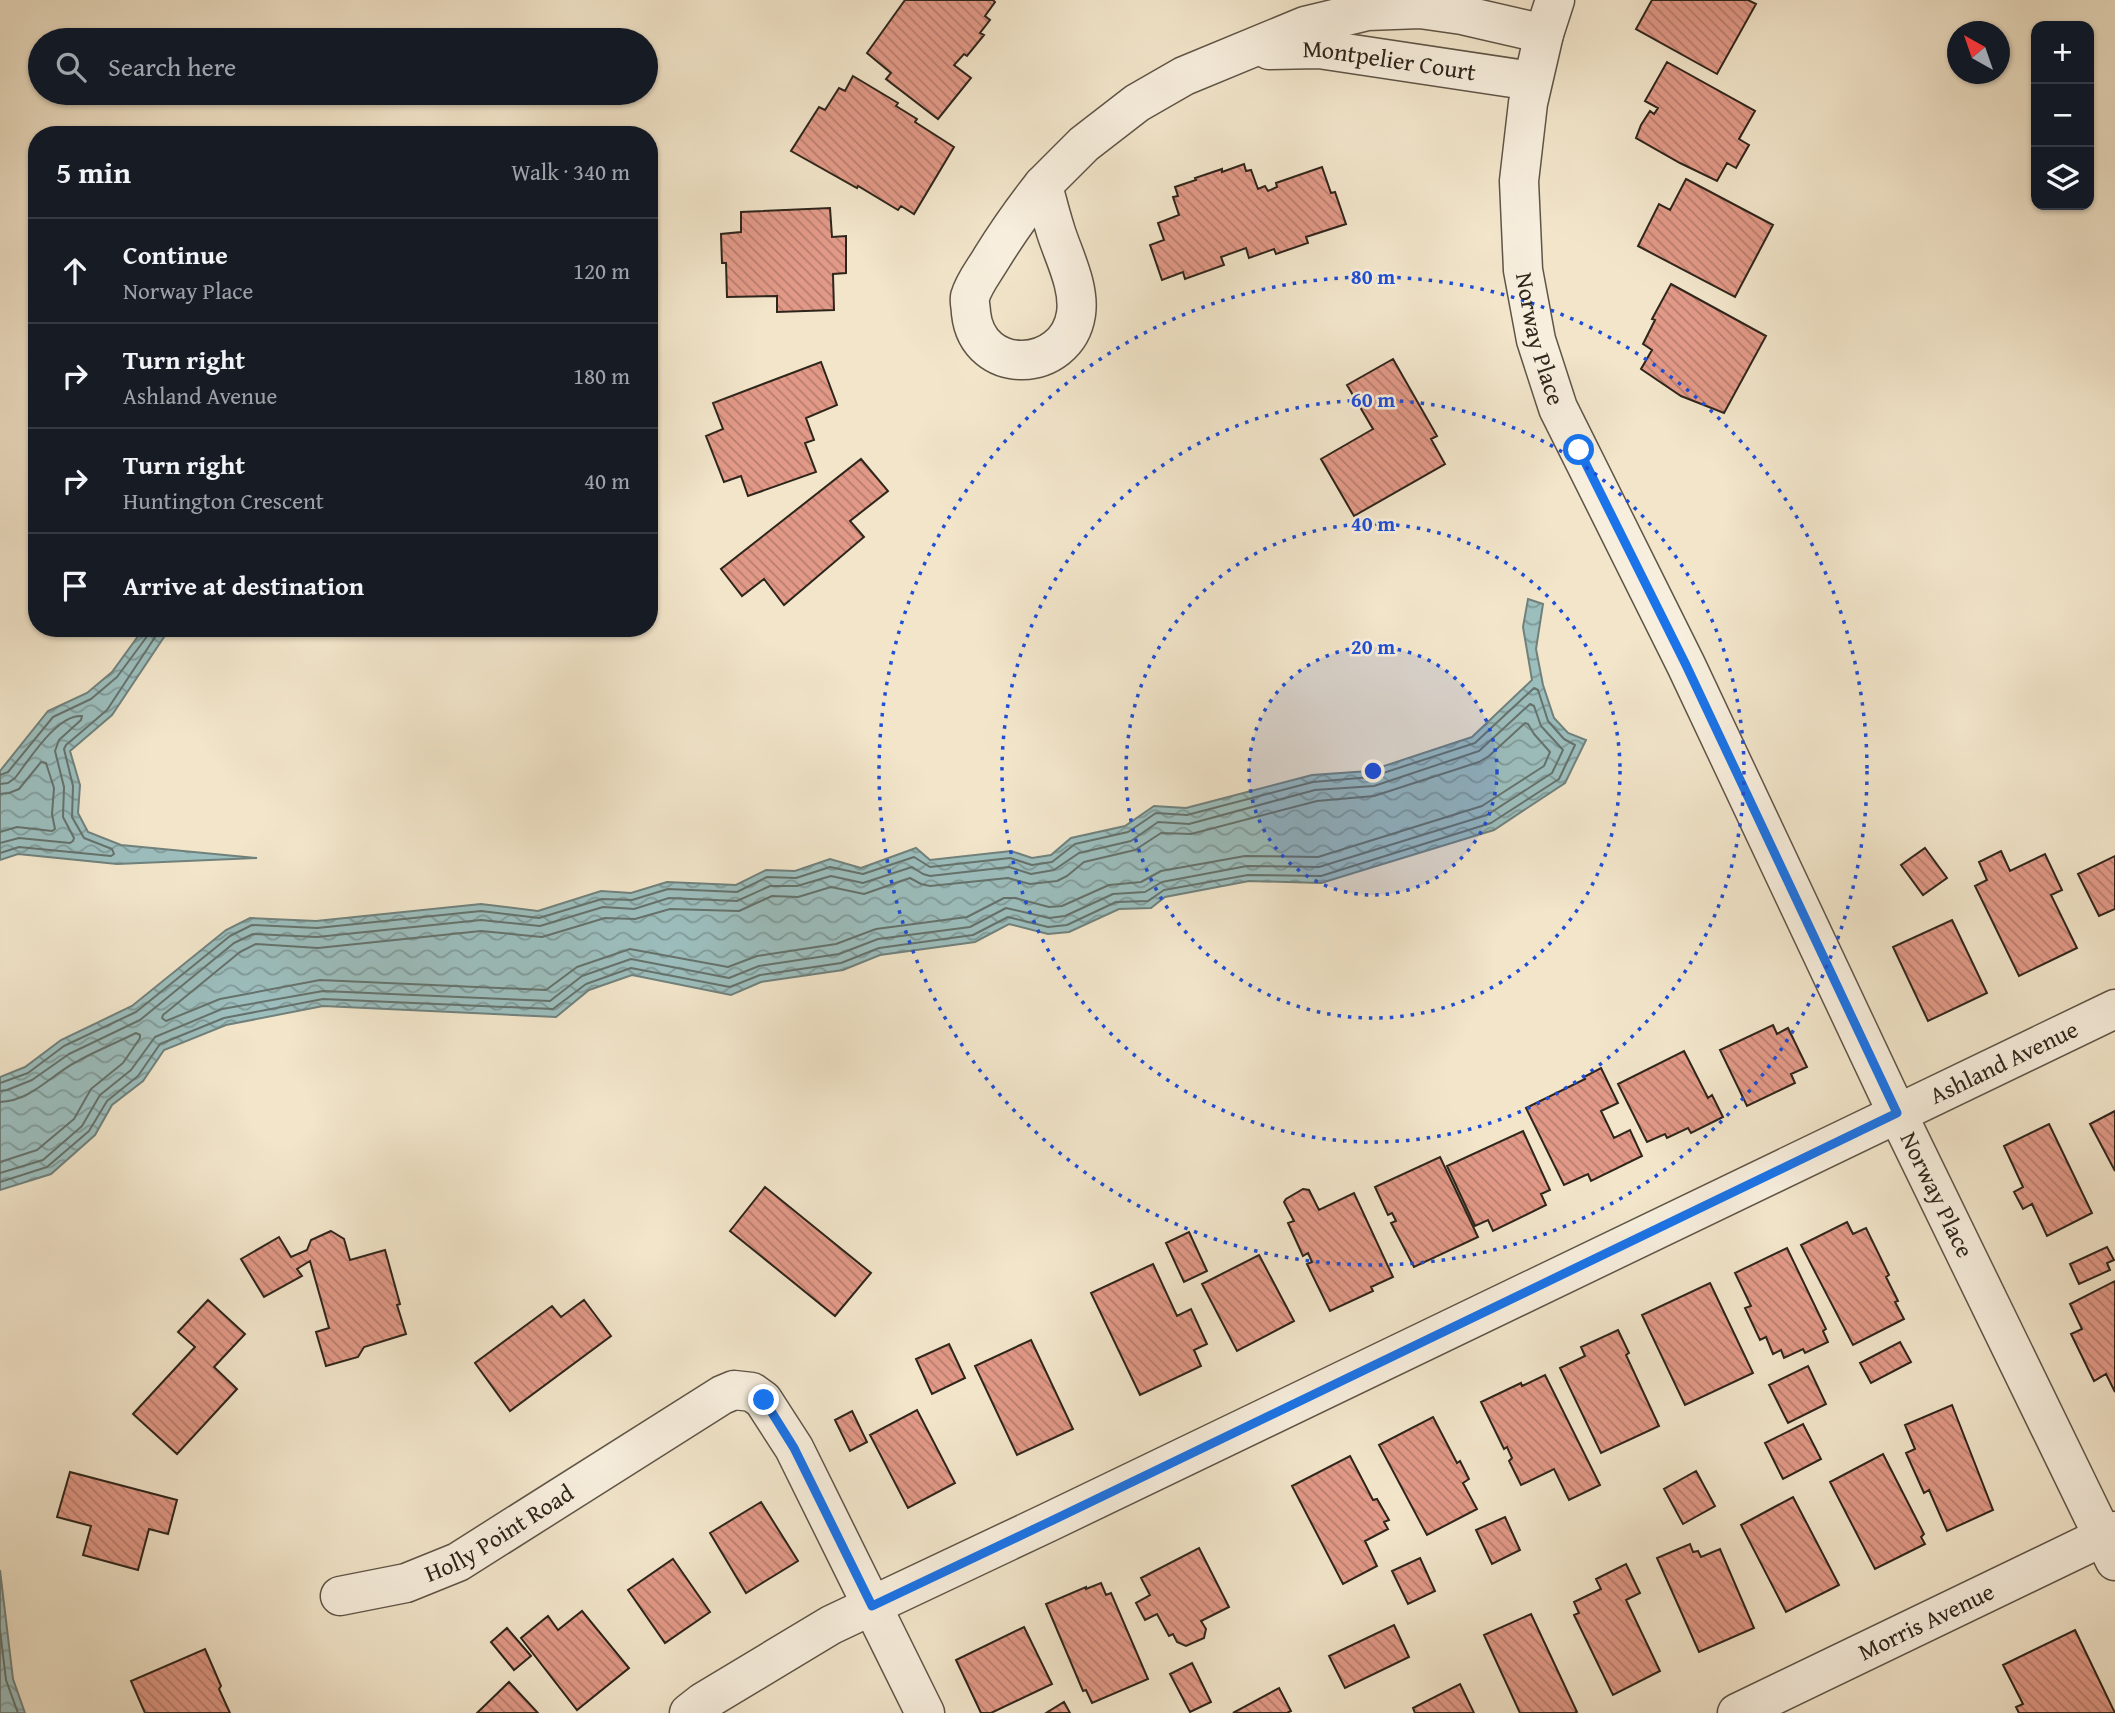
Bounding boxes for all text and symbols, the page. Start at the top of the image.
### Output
north arrow [1947,21,2010,84]
map controls [2031,21,2094,210]
button: + [2031,21,2094,84]
search box [28,28,658,105]
street label: Montpelier Court [1302,31,1479,89]
text: Search here [108,47,236,86]
icon: search [52,48,90,86]
button: − [2031,84,2094,147]
button: layers [2031,147,2094,210]
text: 5 min [56,150,131,194]
text: Walk · 340 m [511,155,630,188]
text: Continue [123,235,228,274]
icon: ahead [56,252,94,290]
text: 120 m [573,254,630,287]
text: 80 m [1351,261,1395,292]
street label: Norway Place [1507,269,1574,410]
text: Norway Place [123,274,253,307]
text: Turn right [123,340,245,379]
icon: right [56,357,94,395]
text: 180 m [573,359,630,392]
text: Ashland Avenue [123,379,277,412]
text: 60 m [1351,384,1395,415]
route start [1563,434,1594,465]
text: Turn right [123,445,245,484]
icon: right [56,462,94,500]
text: 40 m [584,464,630,497]
text: Huntington Crescent [123,484,324,517]
text: 40 m [1351,508,1395,539]
text: Arrive at destination [123,566,364,605]
icon: arrive [56,567,94,605]
text: 20 m [1351,631,1395,662]
centre of rings [1361,759,1385,783]
street label: Ashland Avenue [1924,1011,2084,1113]
street label: Norway Place [1892,1126,1983,1263]
route end [748,1384,779,1415]
street label: Holly Point Road [419,1475,580,1591]
street label: Morris Avenue [1852,1574,2000,1669]

